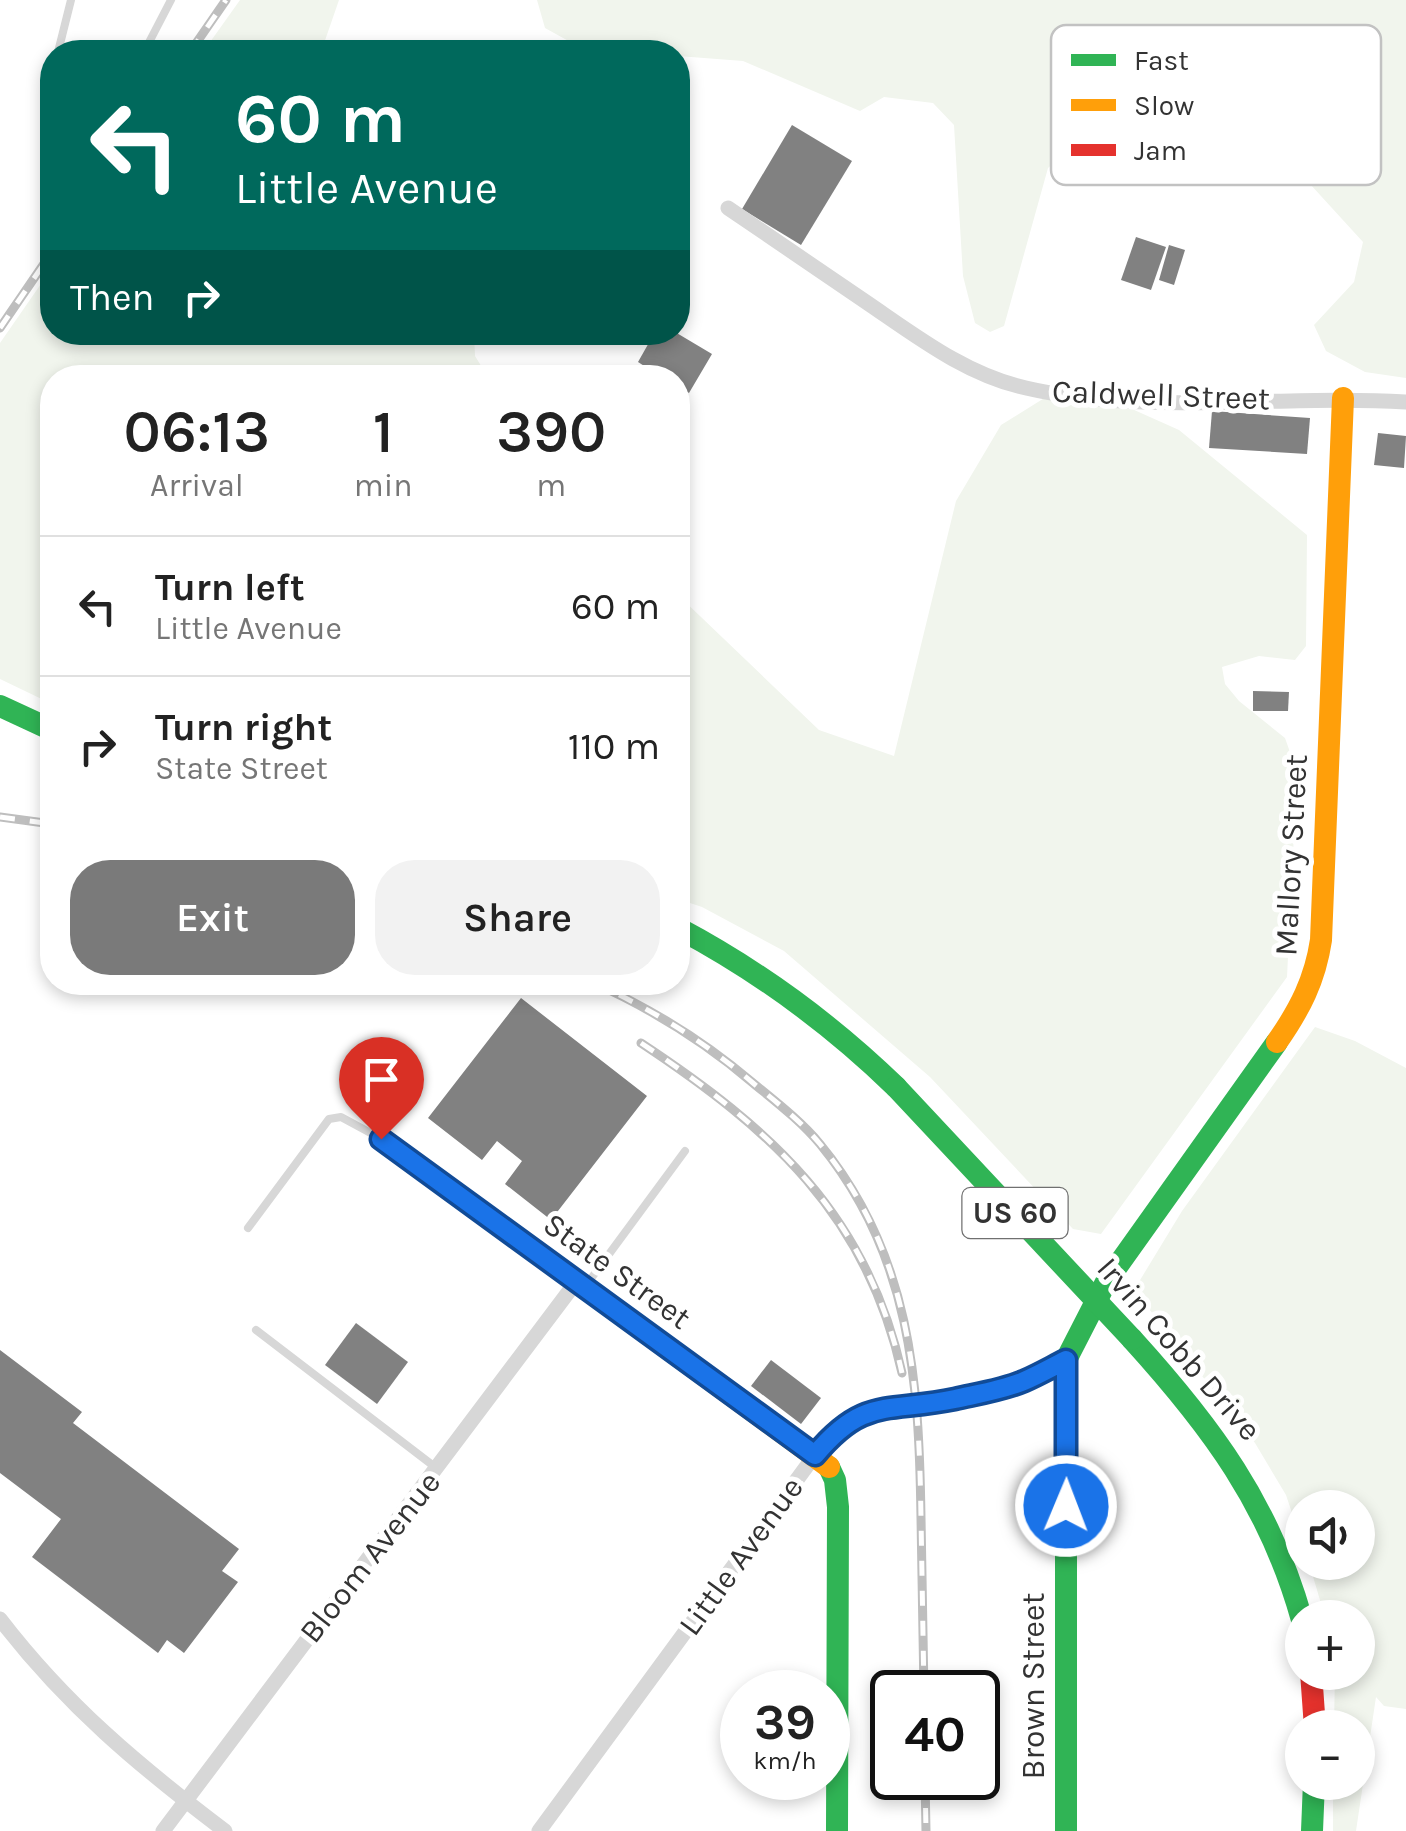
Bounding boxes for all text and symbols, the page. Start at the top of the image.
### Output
legend [1051,25,1381,185]
text: Fast [1134,44,1189,77]
text: 60 m [235,78,406,160]
icon: left [70,80,200,210]
text: Slow [1134,89,1194,122]
text: Jam [1134,134,1187,167]
text: Little Avenue [235,162,498,214]
icon: right [174,270,229,325]
text: Then [70,275,154,320]
street label: Caldwell Street [1051,373,1271,417]
text: 06:13 [124,397,270,467]
text: 1 [373,397,394,467]
text: 390 [496,397,606,467]
text: Arrival [150,467,244,504]
text: min [354,467,413,504]
text: m [536,467,566,504]
text: Turn left [155,565,305,610]
icon: left [70,579,125,634]
text: 60 m [571,584,660,629]
text: Little Avenue [155,610,342,647]
text: Turn right [155,705,332,750]
icon: right [70,719,125,774]
text: 110 m [568,724,660,769]
text: State Street [155,750,328,787]
street label: Mallory Street [1267,753,1315,957]
button: Exit [70,860,355,975]
button: Share [375,860,660,975]
pin [339,1037,424,1140]
icon: arrive [354,1052,409,1107]
road number: US 60 [962,1188,1068,1238]
street label: State Street [536,1205,698,1337]
street label: Irvin Cobb Drive [1089,1250,1269,1448]
position arrow [1014,1454,1118,1558]
street label: Bloom Avenue [292,1464,448,1650]
street label: Little Avenue [671,1470,811,1642]
map controls [1285,1490,1375,1800]
button: sound [1285,1490,1375,1580]
street label: Brown Street [1015,1593,1052,1779]
button: + [1285,1600,1375,1690]
speed limit sign: 40 [870,1670,1000,1800]
text: 39 [754,1693,816,1752]
button: − [1285,1710,1375,1800]
text: km/h [753,1746,817,1775]

